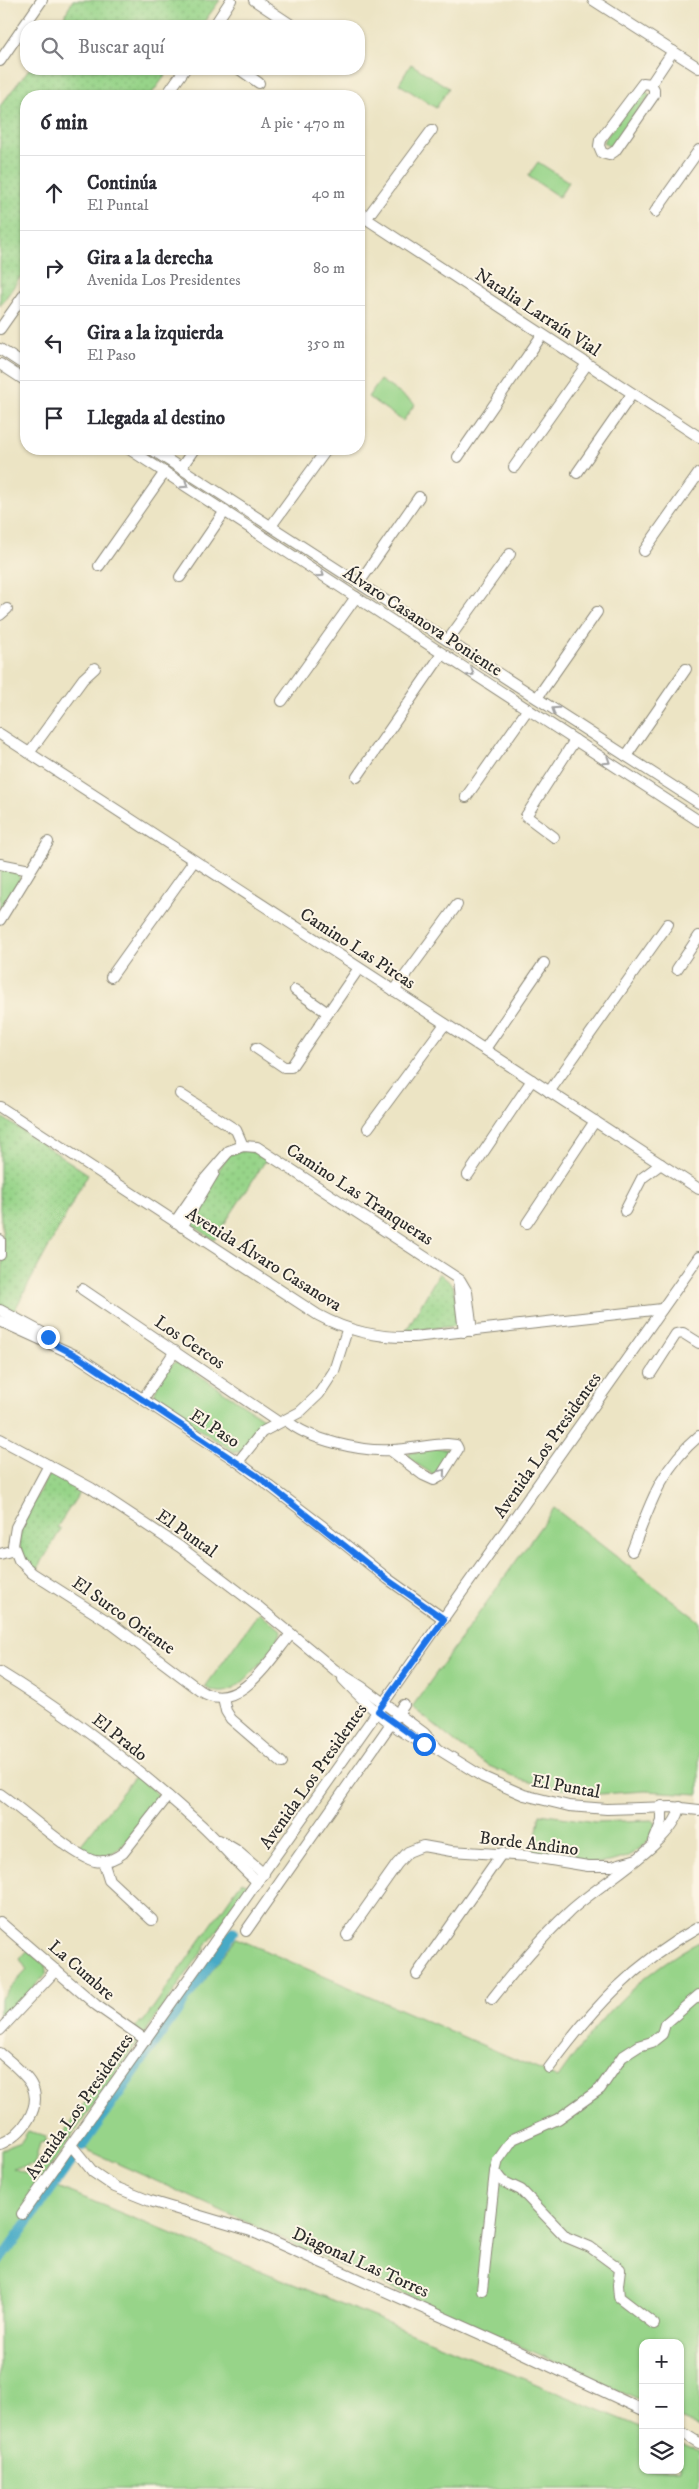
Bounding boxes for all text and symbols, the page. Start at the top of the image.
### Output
search box [20,20,365,75]
icon: search [38,34,66,62]
text: Buscar aquí [78,36,164,59]
text: 6 min [40,110,88,136]
text: A pie · 470 m [261,113,345,133]
text: Continúa [87,172,157,195]
icon: ahead [40,179,68,207]
text: 40 m [312,183,345,203]
text: El Puntal [87,195,149,215]
text: Gira a la derecha [87,247,213,270]
icon: right [40,254,68,282]
text: 80 m [313,258,345,278]
street label: Natalia Larraín Vial [470,264,605,362]
text: Avenida Los Presidentes [87,270,241,290]
text: Gira a la izquierda [87,322,223,345]
icon: left [40,329,68,357]
text: 350 m [307,333,345,353]
text: El Paso [87,345,136,365]
icon: arrive [40,404,68,432]
text: Llegada al destino [87,407,225,430]
one-way arrow [179,479,188,488]
street label: Álvaro Casanova Poniente [339,561,507,682]
one-way arrow [315,568,324,577]
one-way arrow [466,666,475,676]
one-way arrow [552,707,561,716]
one-way arrow [602,755,611,765]
street label: Camino Las Pircas [296,903,419,994]
street label: Camino Las Tranqueras [282,1139,437,1251]
street label: Avenida Álvaro Casanova [182,1202,346,1317]
street label: Los Cercos [150,1311,229,1374]
route end [37,1326,60,1349]
street label: Avenida Los Presidentes [489,1368,606,1523]
street label: El Paso [185,1405,244,1453]
one-way arrow [438,1468,447,1477]
street label: El Puntal [152,1505,222,1563]
street label: El Surco Oriente [67,1572,179,1660]
street label: Avenida Los Presidentes [255,1699,372,1854]
street label: El Prado [87,1709,152,1766]
route start [413,1733,436,1756]
street label: El Puntal [530,1770,602,1804]
street label: Borde Andino [478,1827,580,1861]
street label: La Cumbre [44,1936,119,2006]
street label: Avenida Los Presidentes [21,2029,138,2184]
street label: Diagonal Las Torres [289,2223,432,2303]
map controls [639,2339,684,2474]
button: + [639,2339,684,2384]
button: − [639,2384,684,2429]
button: layers [639,2429,684,2474]

